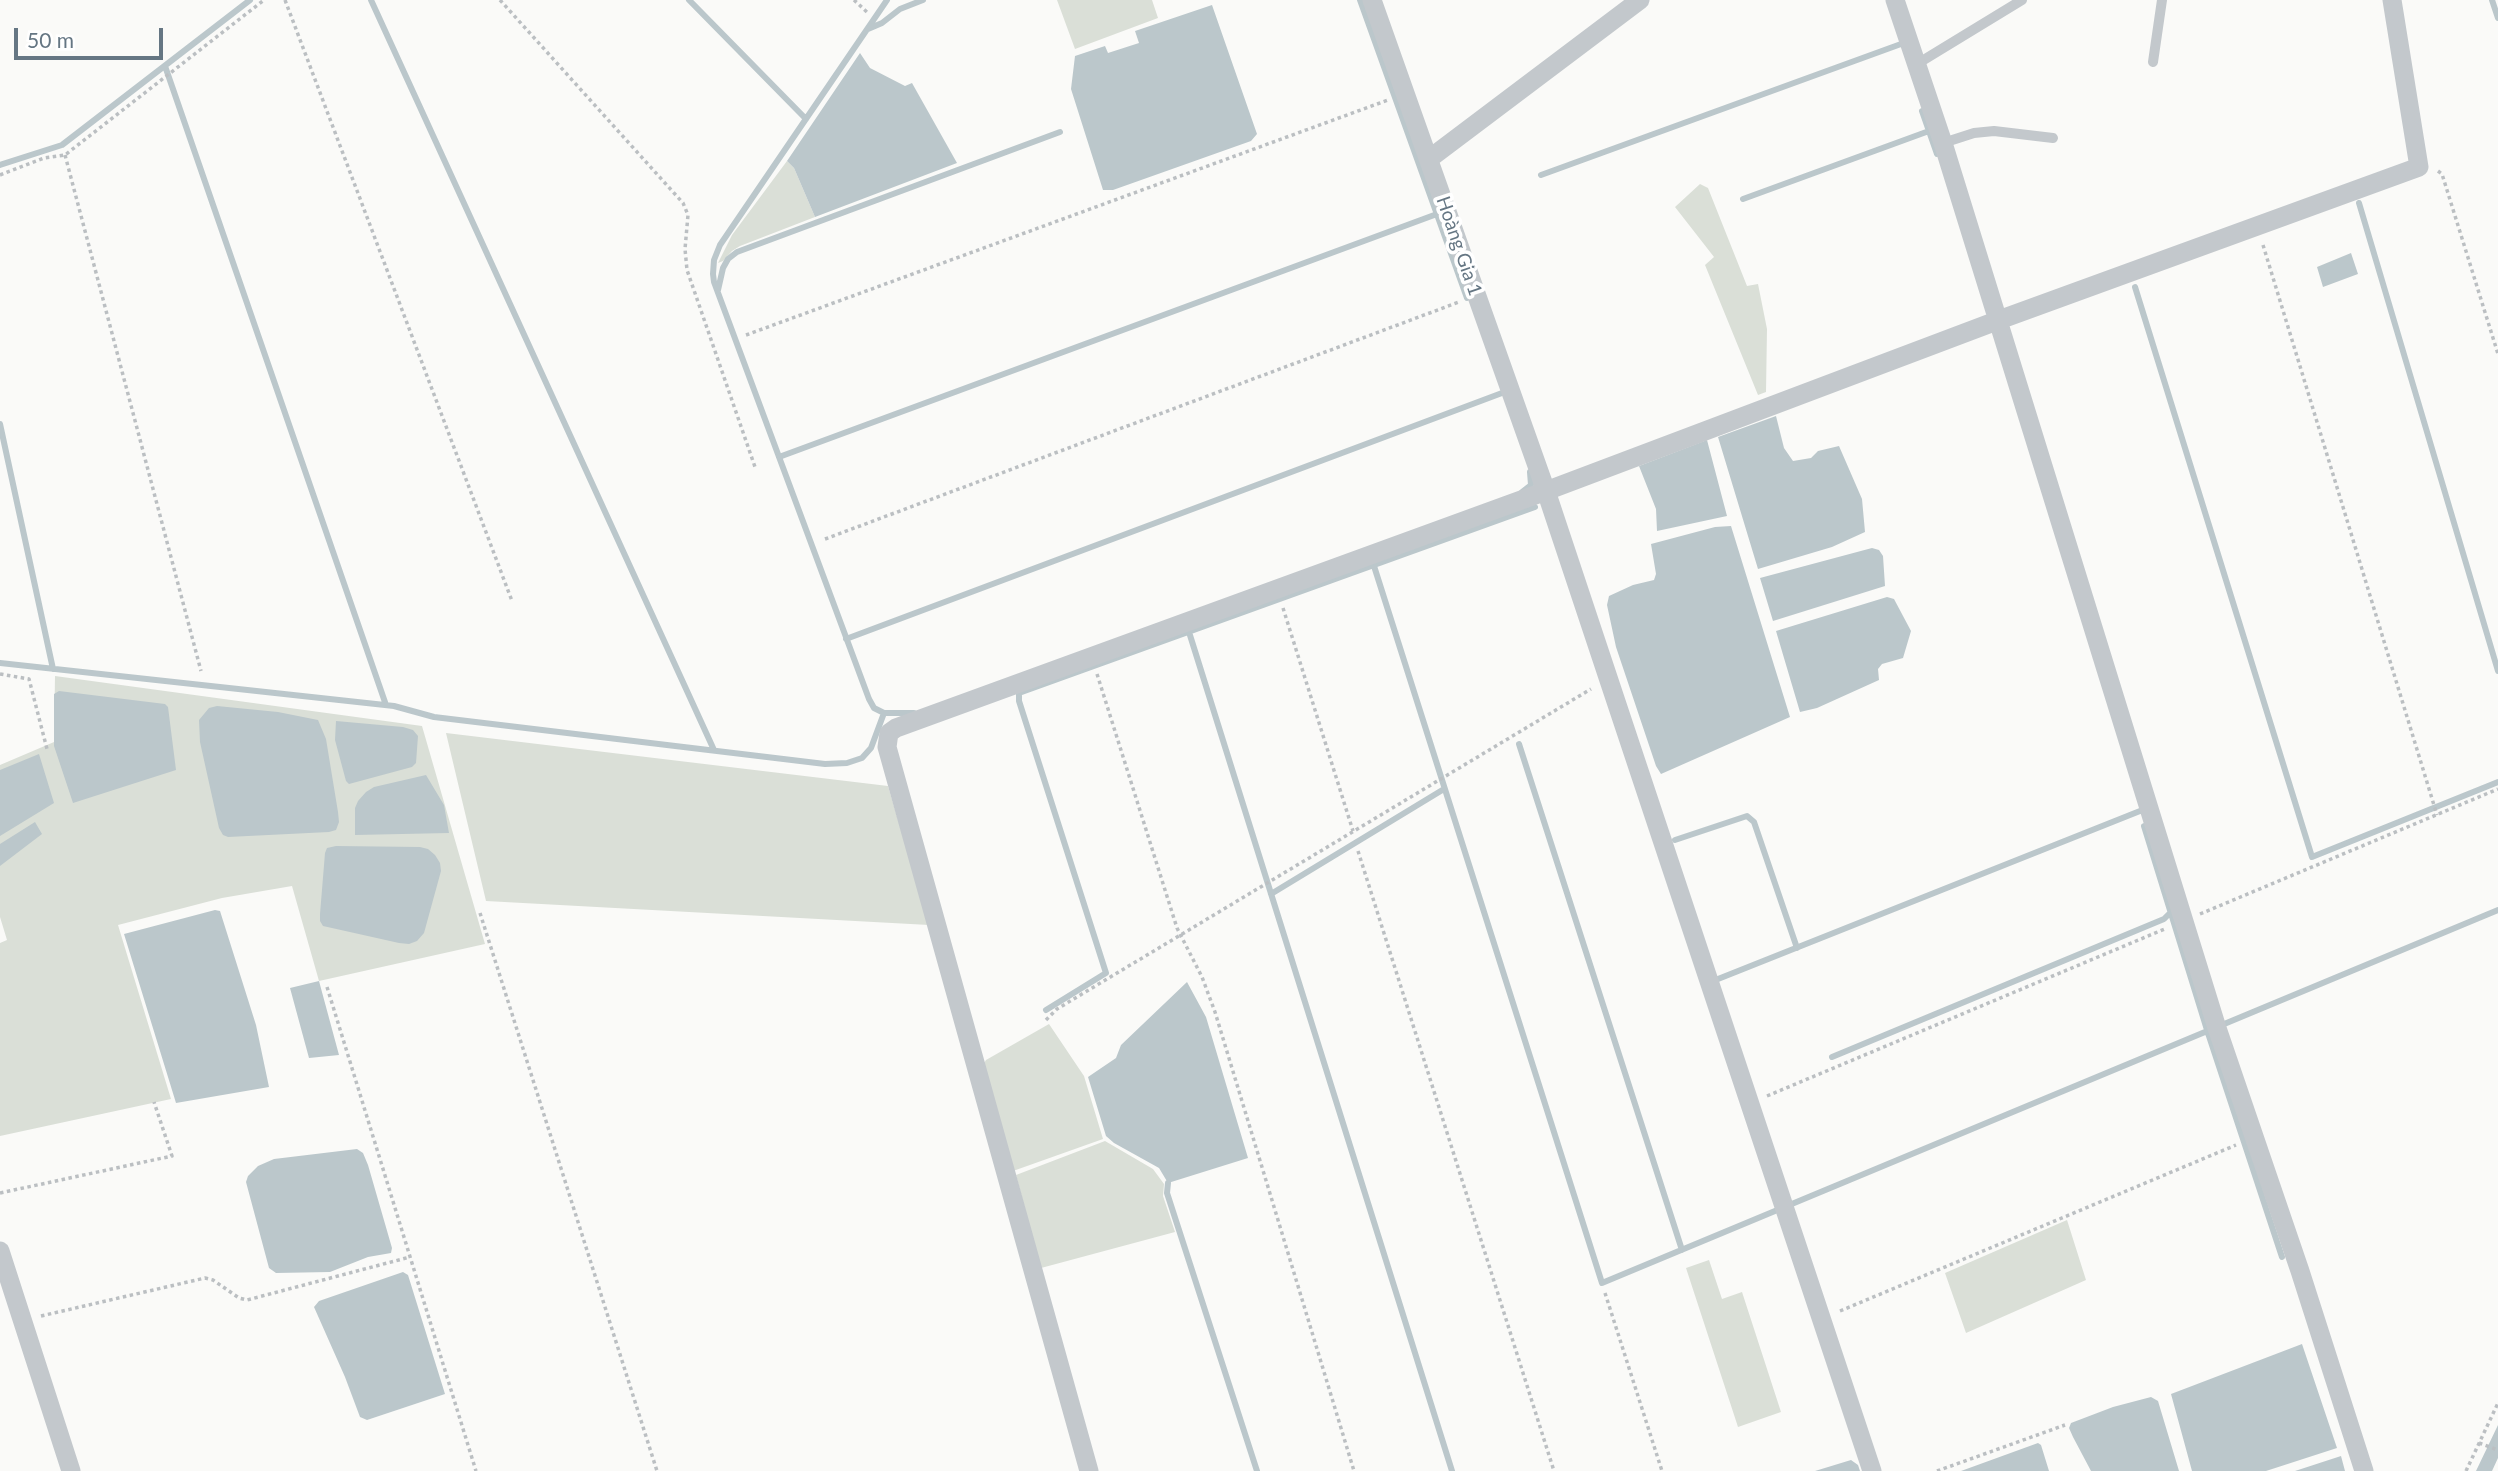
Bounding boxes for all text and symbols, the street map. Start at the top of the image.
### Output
scale bar [18,14,166,58]
text: 50 m [27,27,74,52]
street label: Hoàng Gia 1 [1431,193,1487,299]

